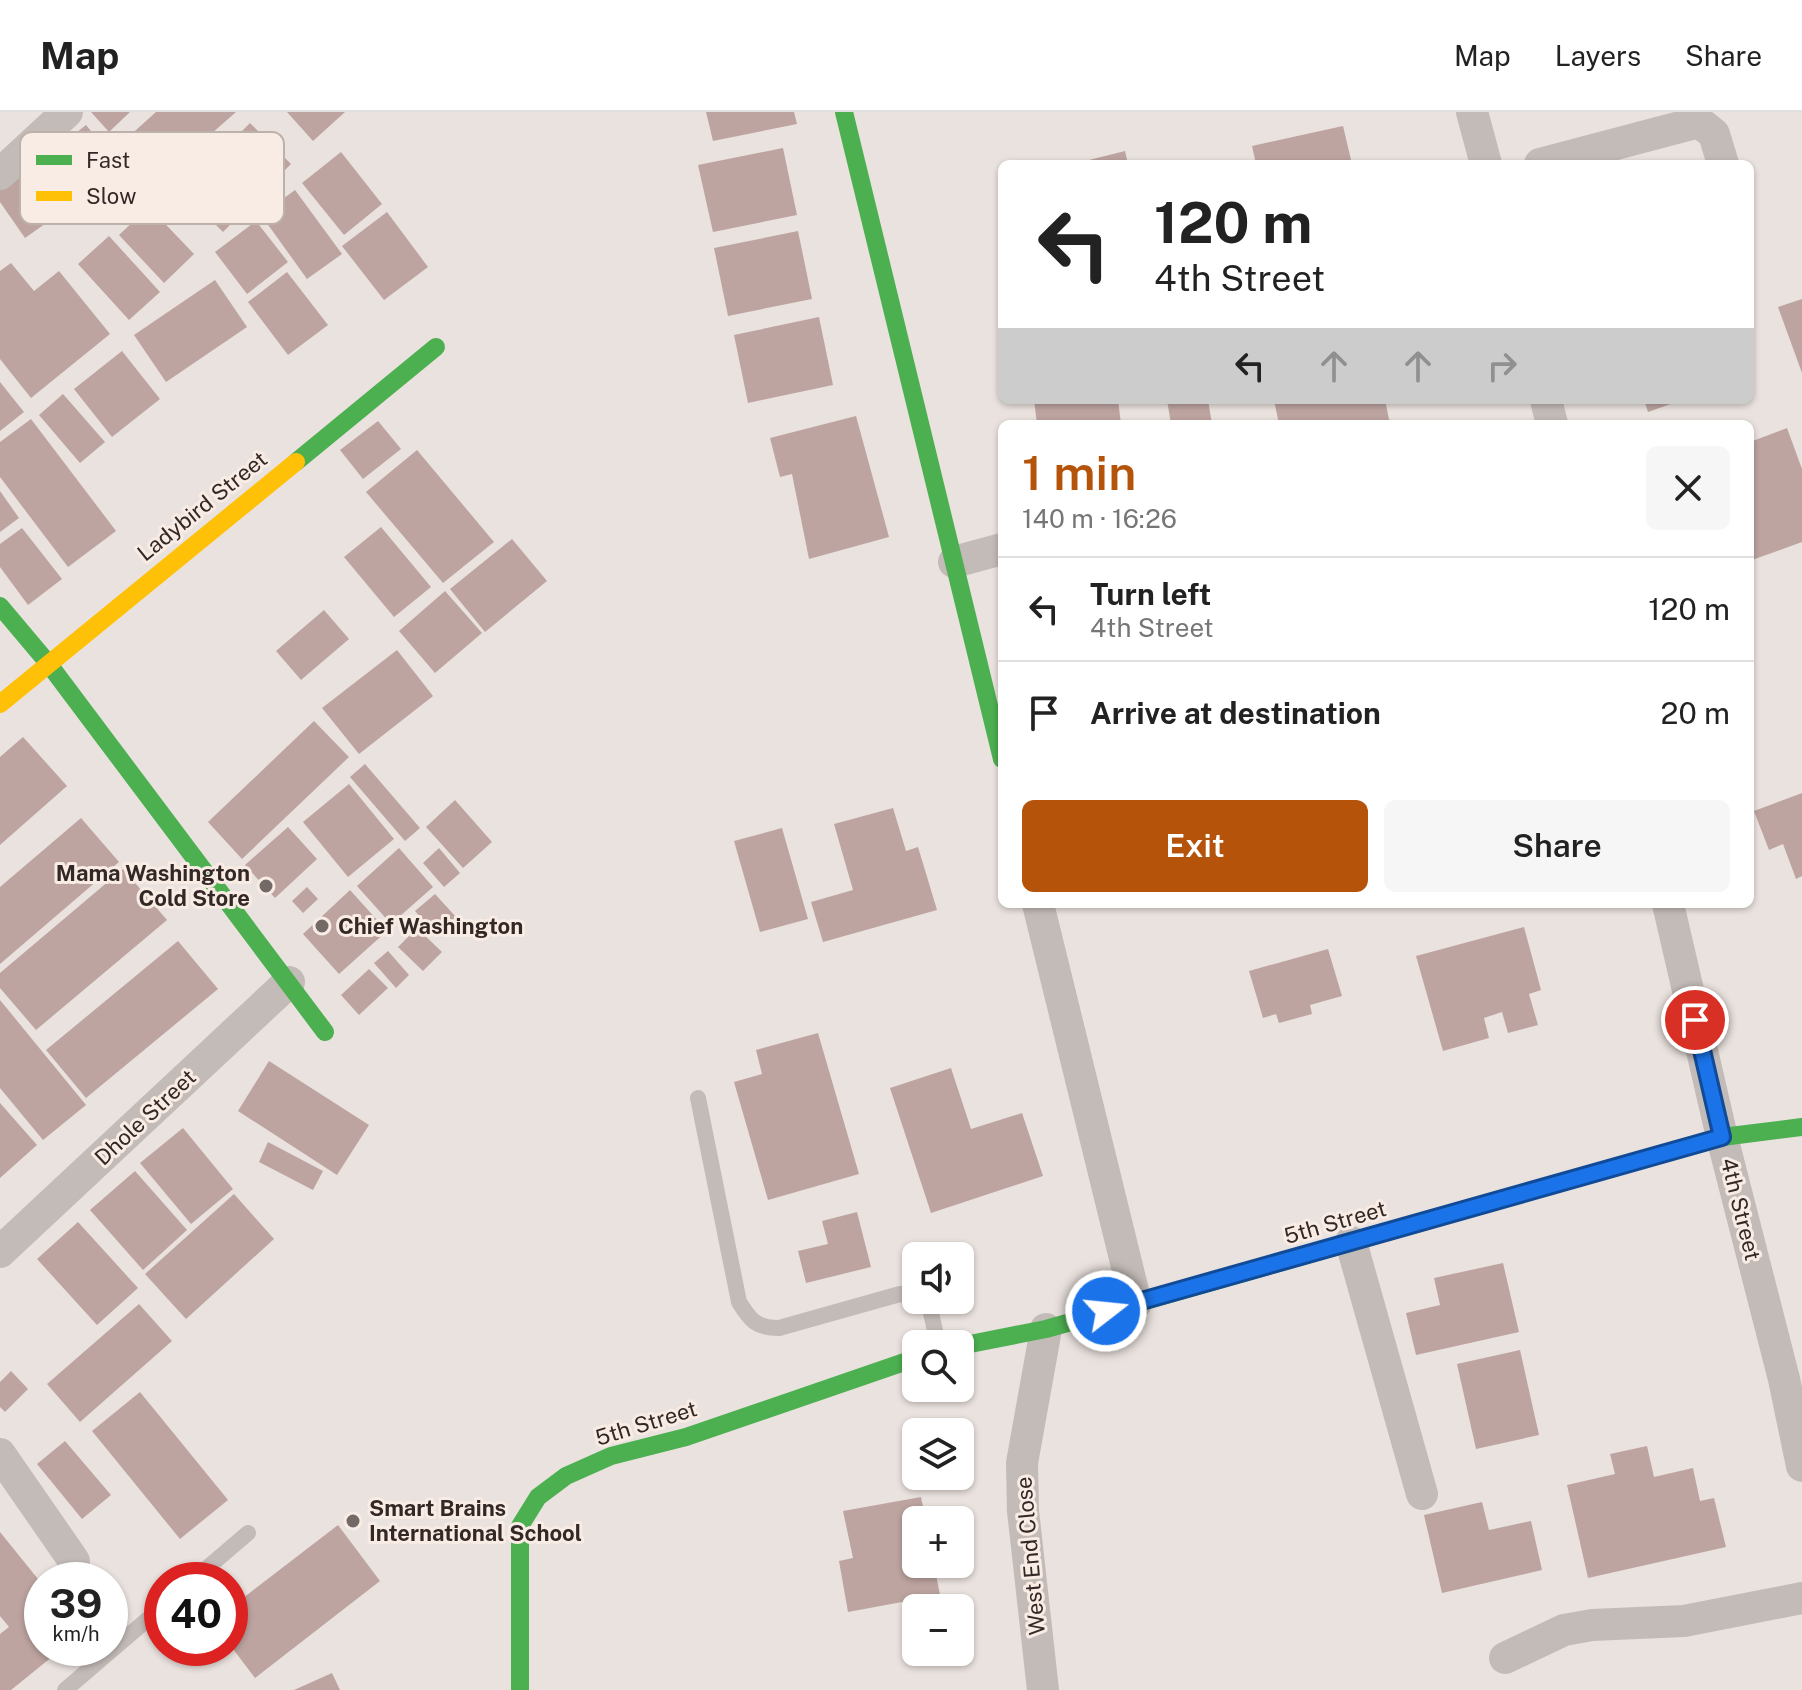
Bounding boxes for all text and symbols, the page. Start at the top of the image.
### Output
text: Map [40,33,119,78]
text: Map [1454,39,1511,72]
text: Layers [1555,39,1641,72]
text: Share [1685,39,1762,72]
legend [20,132,284,224]
text: Fast [86,147,130,173]
text: Slow [86,183,136,209]
text: 120 m [1154,190,1312,256]
icon: left [1022,192,1126,296]
text: 4th Street [1154,257,1325,299]
icon: left [1228,344,1272,388]
icon: ahead [1312,344,1356,388]
icon: ahead [1396,344,1440,388]
icon: right [1480,344,1524,388]
text: 1 min [1022,444,1136,501]
street label: Ladybird Street [132,446,272,566]
button: close [1646,446,1730,530]
text: 140 m · 16:26 [1022,503,1177,534]
text: Turn left [1090,576,1211,612]
icon: left [1022,587,1066,631]
text: 120 m [1648,591,1730,627]
text: 4th Street [1090,612,1214,643]
icon: arrive [1022,691,1066,735]
text: Arrive at destination [1090,695,1381,731]
text: 20 m [1661,695,1730,731]
button: Exit [1022,800,1368,892]
button: Share [1384,800,1730,892]
place label: Mama Washington Cold Store [56,860,250,911]
marker: Mama Washington Cold Store [257,877,275,895]
place label: Chief Washington [338,913,523,939]
marker: Chief Washington [313,917,331,935]
pin [1661,986,1729,1054]
icon: arrive [1673,998,1717,1042]
street label: Dhole Street [89,1064,201,1170]
street label: 4th Street [1716,1155,1766,1263]
street label: 5th Street [1281,1195,1389,1249]
map controls [902,1242,974,1666]
button: sound [902,1242,974,1314]
position arrow [1064,1269,1148,1353]
button: search [902,1330,974,1402]
street label: 5th Street [592,1395,700,1451]
button: layers [902,1418,974,1490]
street label: West End Close [1010,1476,1050,1636]
place label: Smart Brains International School [369,1495,582,1546]
button: + [902,1506,974,1578]
marker: Smart Brains International School [344,1512,362,1530]
speed limit sign: 40 [144,1562,248,1666]
text: 39 [50,1580,102,1627]
button: − [902,1594,974,1666]
text: km/h [52,1622,100,1646]

